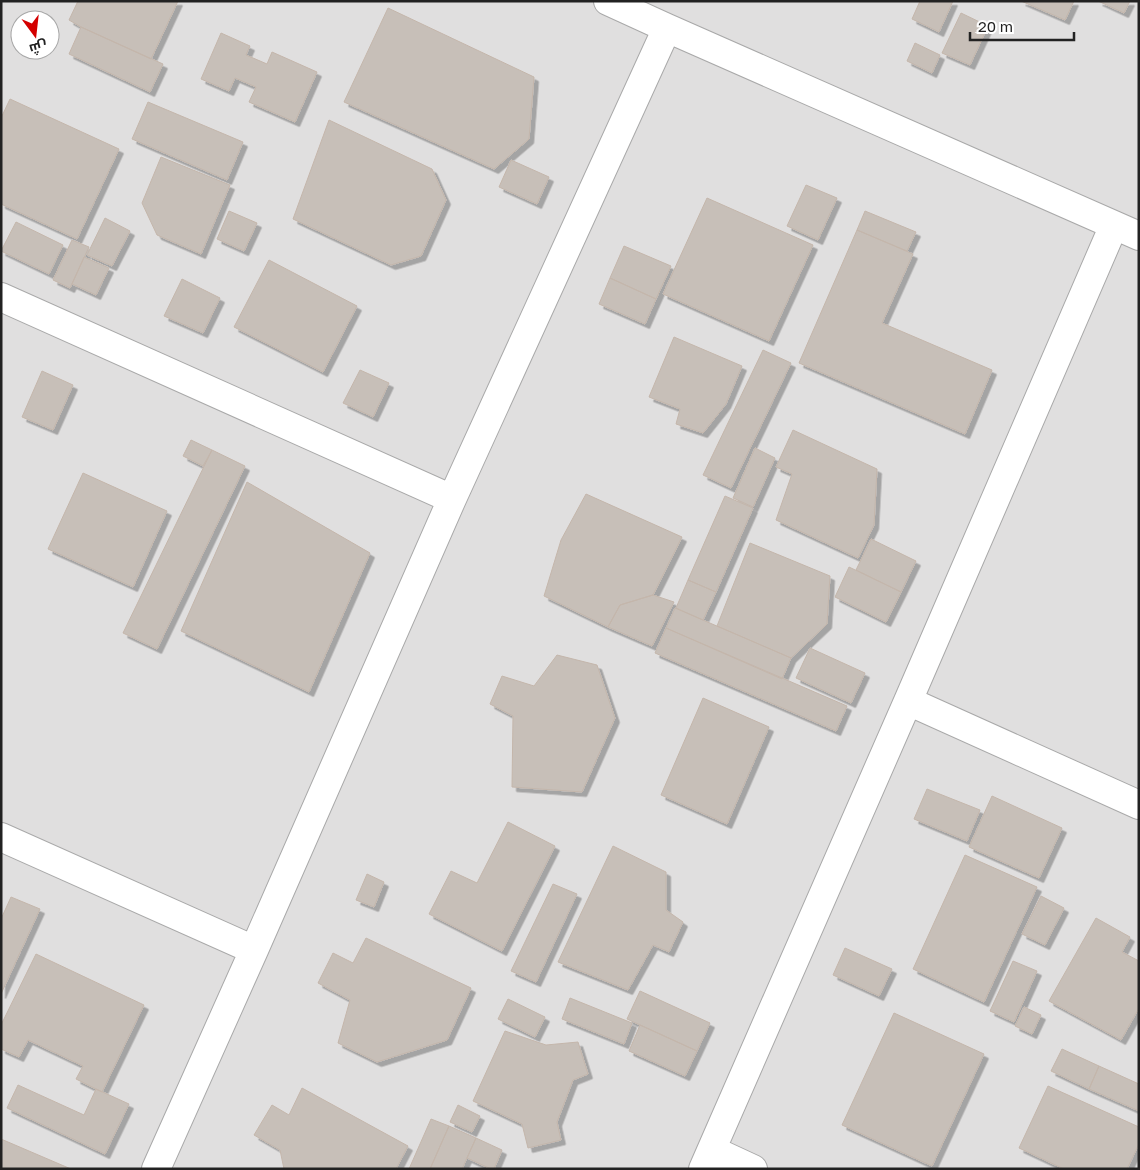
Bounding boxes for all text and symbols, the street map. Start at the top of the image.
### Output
north arrow [10,10,60,60]
scale bar [970,10,1074,42]
text: 20 m [978,17,1013,35]
text: ش [27,37,49,59]

